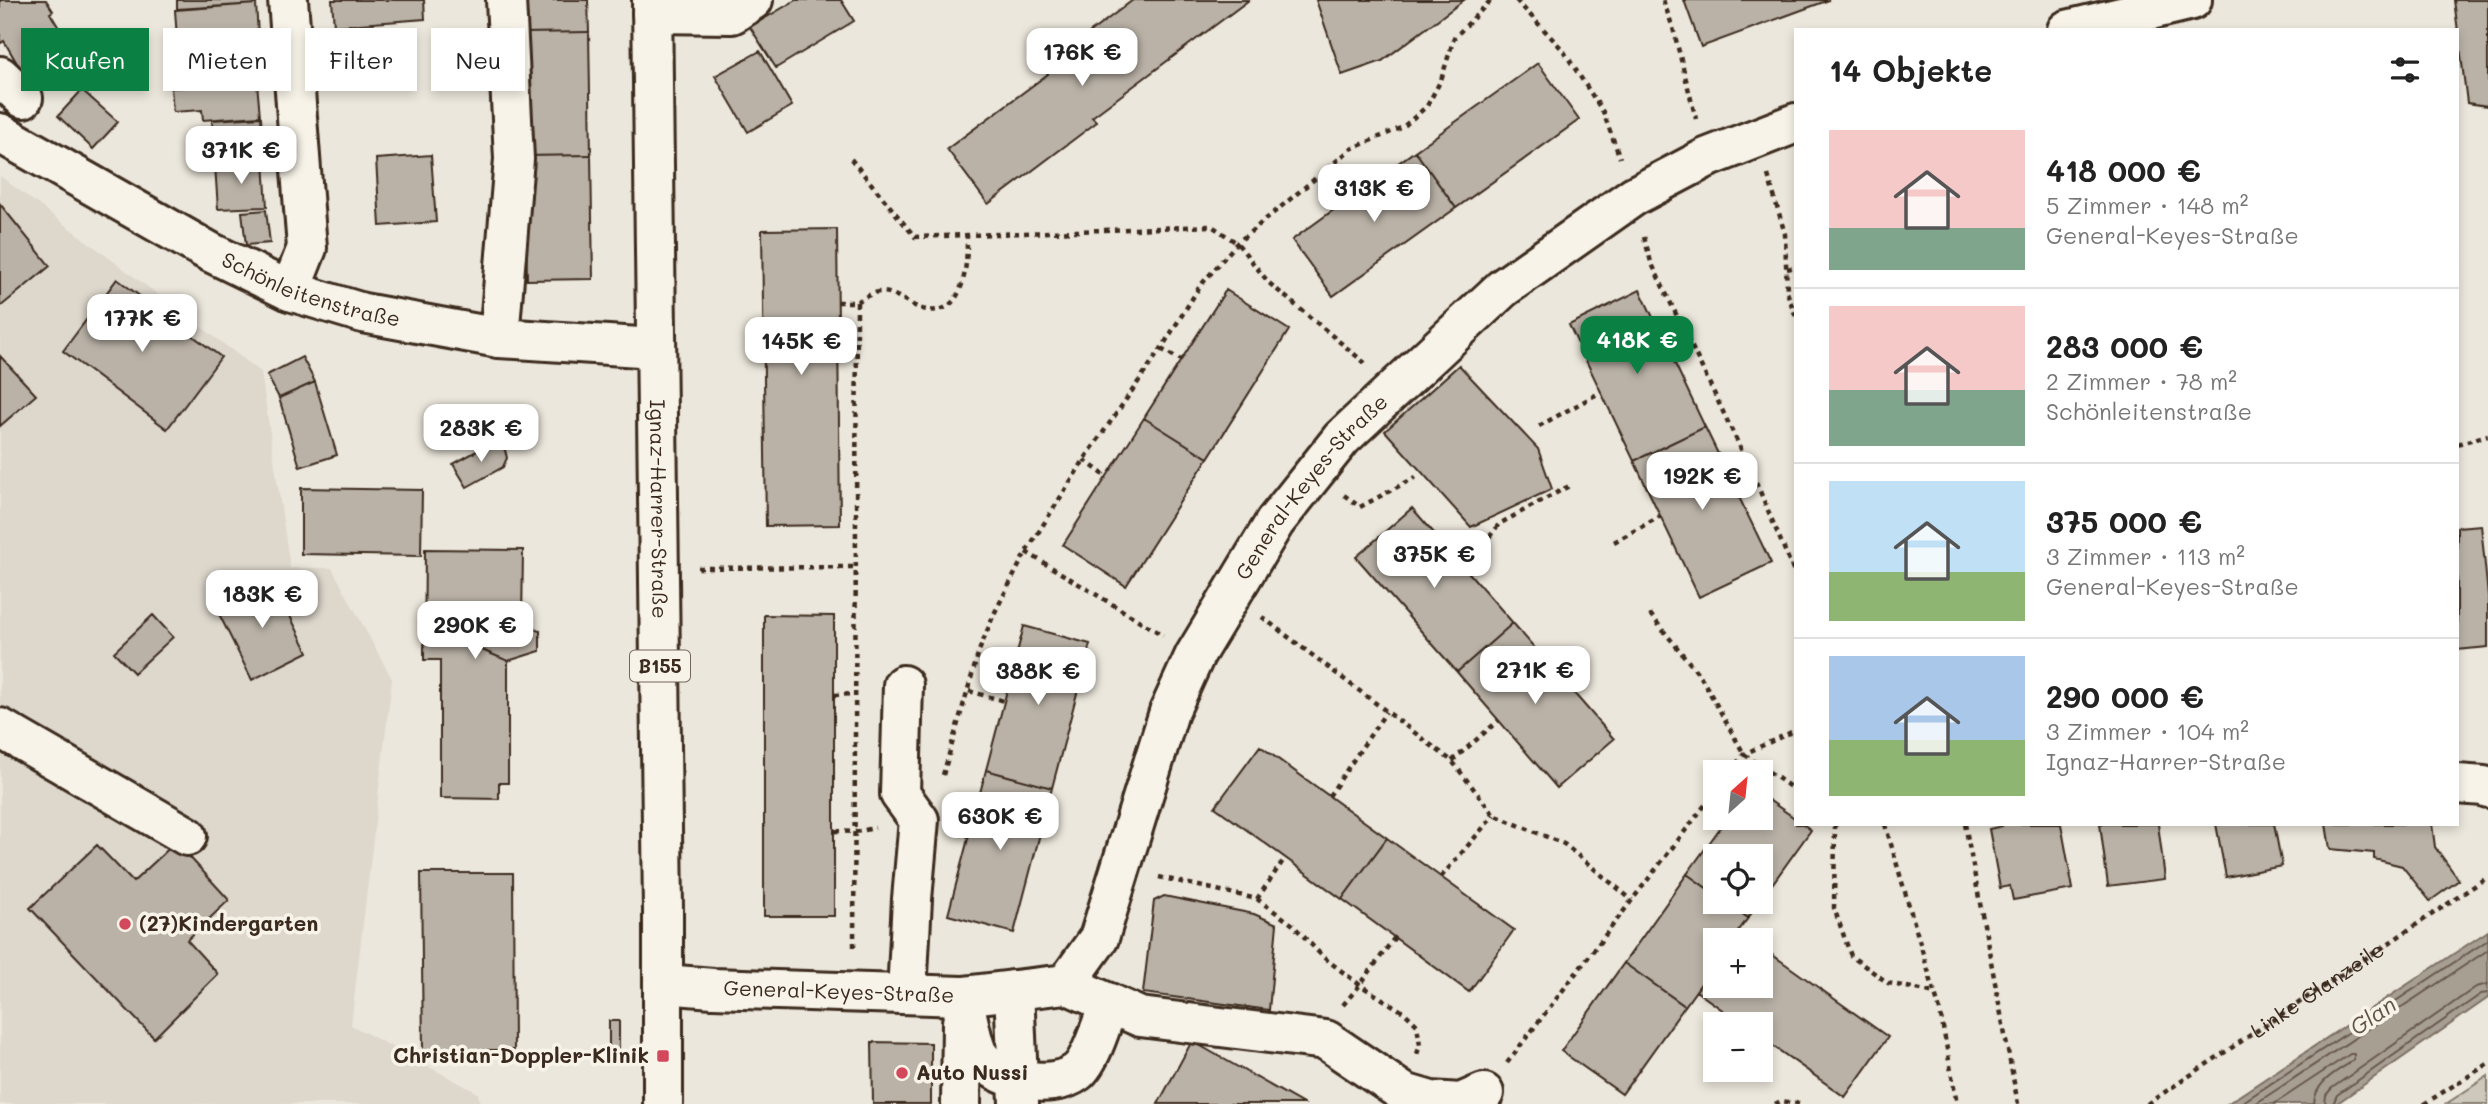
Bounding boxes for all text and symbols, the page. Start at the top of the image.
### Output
chip: Kaufen [21,28,149,91]
chip: Mieten [163,28,291,91]
chip: Filter [305,28,417,91]
chip: Neu [431,28,525,91]
pin: 176K € [1025,28,1139,88]
text: 176K € [1043,36,1121,66]
text: 14 Objekte [1829,50,1992,90]
icon: filters [2386,51,2424,89]
pin: 371K € [184,127,298,186]
text: 371K € [202,134,280,164]
text: 418 000 € [2046,150,2201,190]
icon: home [1885,158,1969,242]
pin: 313K € [1317,164,1431,224]
text: 313K € [1334,172,1414,202]
text: 5 Zimmer · 148 m² [2046,190,2249,220]
text: General-Keyes-Straße [2046,220,2299,250]
street label: Schönleitenstraße [218,245,403,332]
pin: 177K € [85,294,199,354]
text: 177K € [103,302,181,332]
pin: 418K € [1580,316,1694,376]
pin: 145K € [744,318,858,377]
text: 418K € [1596,324,1678,354]
text: 145K € [761,325,841,355]
text: 283 000 € [2046,326,2203,366]
icon: home [1885,334,1969,418]
text: 2 Zimmer · 78 m² [2046,366,2237,396]
street label: General-Keyes-Straße [1228,388,1393,584]
text: Schönleitenstraße [2046,396,2252,426]
street label: Ignaz-Harrer-Straße [645,399,674,619]
pin: 283K € [424,405,538,464]
text: 283K € [440,412,522,442]
pin: 192K € [1645,452,1759,512]
text: 192K € [1663,460,1741,490]
text: 375 000 € [2046,501,2202,541]
icon: home [1885,509,1969,593]
pin: 375K € [1377,530,1491,590]
text: 375K € [1393,538,1475,568]
text: 3 Zimmer · 113 m² [2046,541,2245,571]
pin: 183K € [205,570,319,630]
text: General-Keyes-Straße [2046,571,2299,601]
text: 183K € [222,578,302,608]
pin: 290K € [418,602,532,661]
text: 290K € [433,609,517,639]
pin: 271K € [1478,646,1592,706]
pin: 388K € [981,648,1095,707]
road number: B155 [630,650,690,681]
text: 271K € [1496,654,1574,684]
text: 388K € [996,655,1080,685]
text: 290 000 € [2046,676,2204,716]
icon: home [1885,684,1969,768]
text: 3 Zimmer · 104 m² [2046,716,2249,746]
text: Ignaz-Harrer-Straße [2046,746,2286,776]
north arrow [1703,760,1773,830]
map controls [1703,760,1773,1082]
pin: 630K € [943,792,1057,852]
text: 630K € [958,800,1042,830]
button: locate [1703,844,1773,914]
place label: (27)Kindergarten [139,909,318,936]
marker: (27)Kindergarten [117,916,133,932]
button: + [1703,928,1773,998]
street label: Linke Glanzeile [2247,936,2389,1044]
street label: General-Keyes-Straße [723,973,955,1008]
water label: Glan [2345,991,2401,1041]
button: − [1703,1012,1773,1082]
place label: Christian-Doppler-Klinik [393,1041,649,1068]
marker: Christian-Doppler-Klinik [655,1048,671,1064]
place label: Auto Nussi [916,1058,1029,1085]
marker: Auto Nussi [894,1065,910,1081]

